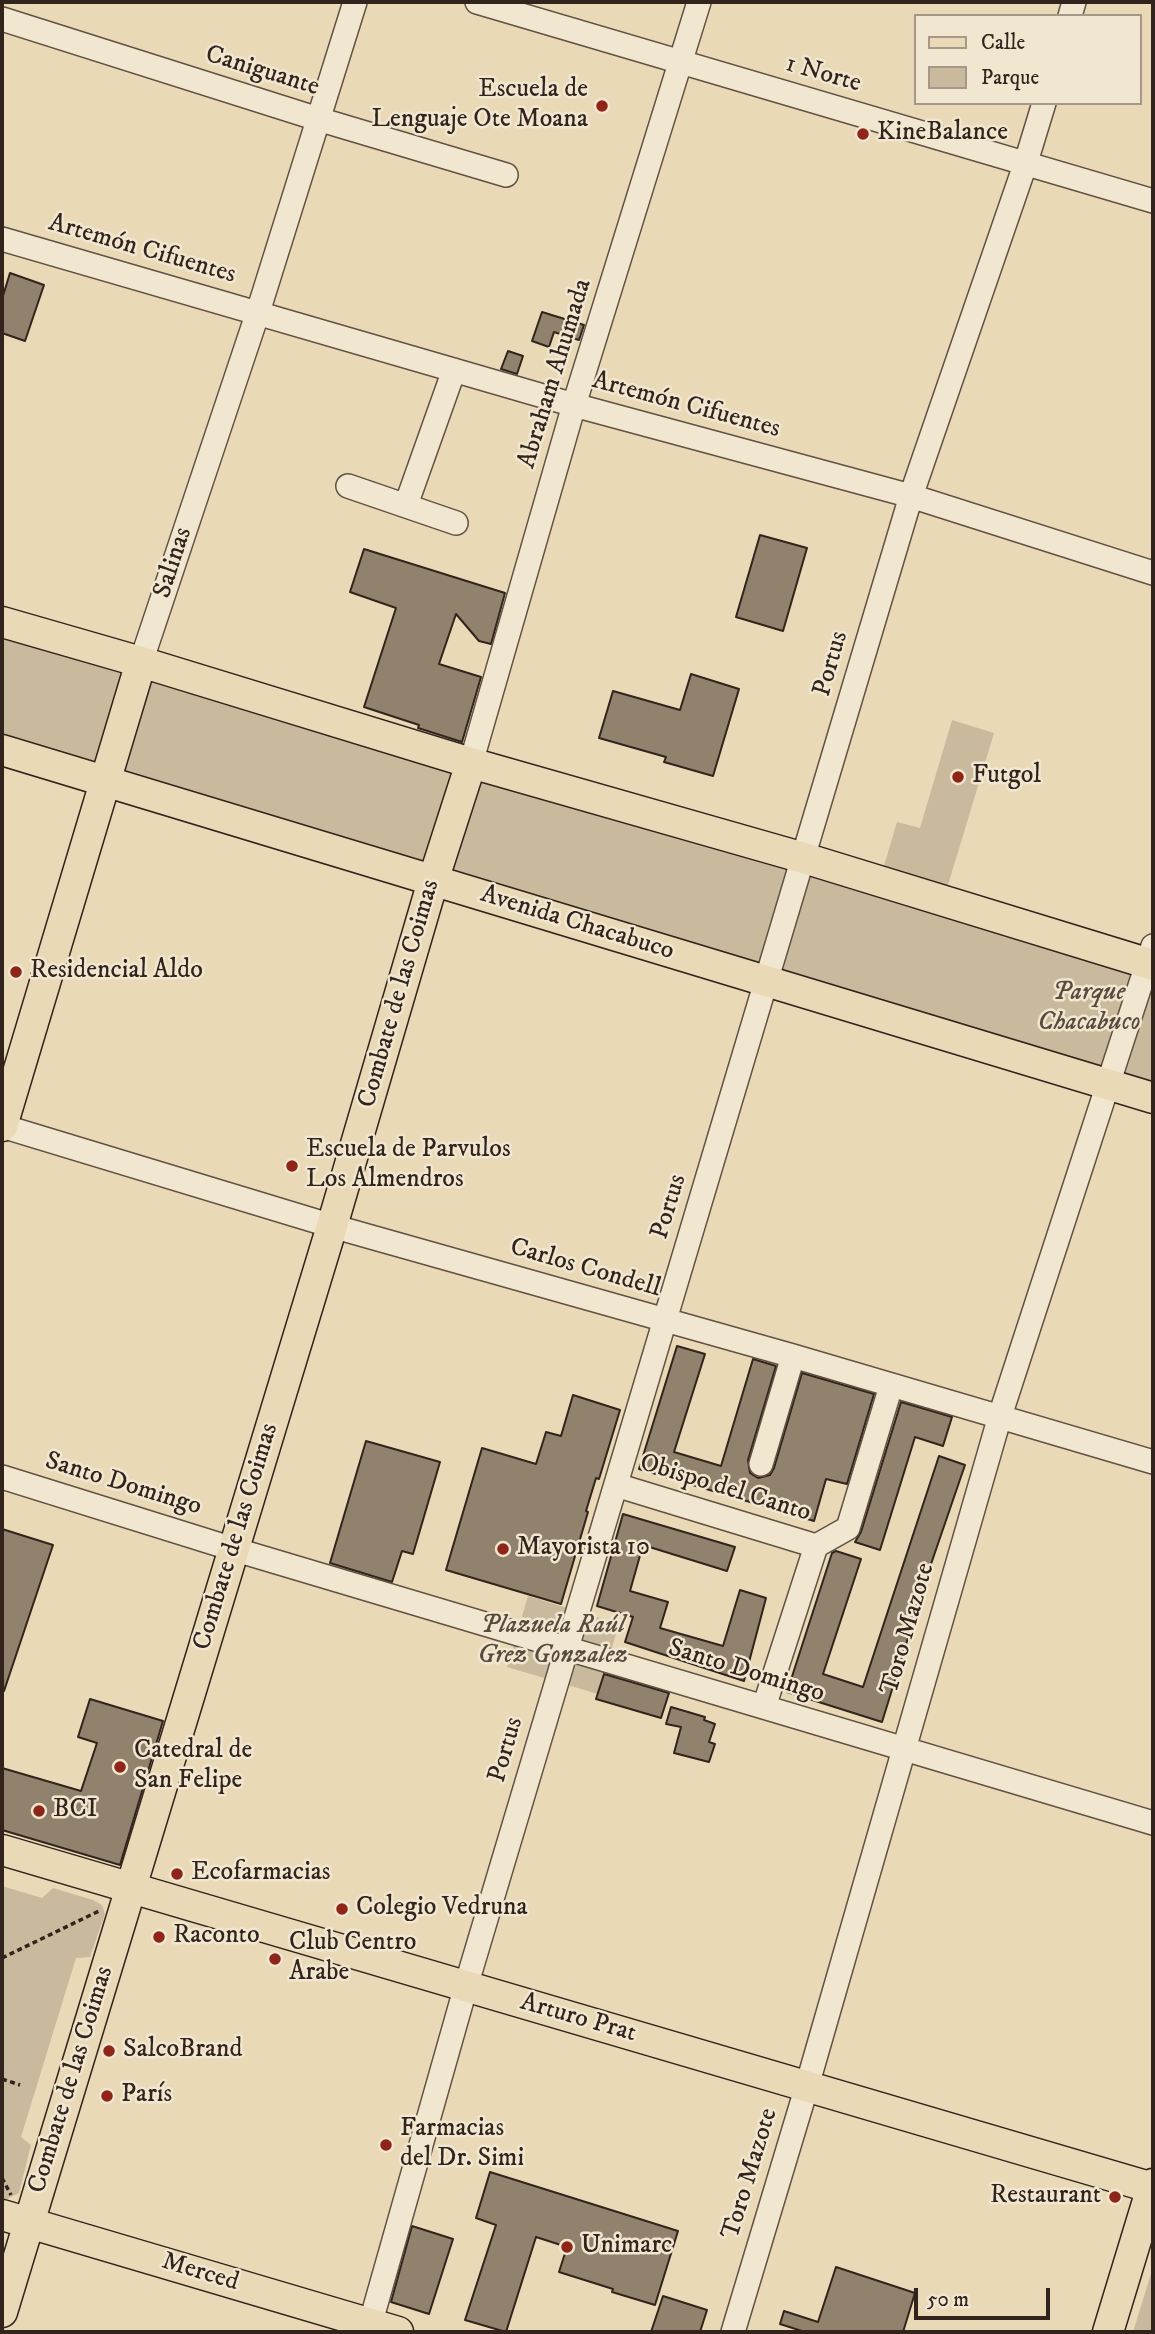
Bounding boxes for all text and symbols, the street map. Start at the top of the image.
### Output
legend [914,14,1141,105]
text: Calle [981,30,1025,56]
street label: Caniguante [201,40,323,104]
street label: 1 Norte [782,49,864,101]
text: Parque [981,65,1039,91]
place label: Escuela de Lenguaje Ote Moana [371,75,588,136]
marker: Escuela de Lenguaje Ote Moana [594,98,610,114]
place label: KineBalance [877,118,1008,150]
marker: KineBalance [855,126,871,142]
street label: Artemón Cifuentes [45,208,239,292]
street label: Abraham Ahumada [512,276,600,472]
street label: Artemón Cifuentes [589,366,783,446]
street label: Salinas [148,524,200,602]
street label: Portus [808,628,856,700]
place label: Futgol [972,761,1041,793]
marker: Futgol [950,769,966,785]
street label: Combate de las Coimas [353,876,447,1112]
street label: Avenida Chacabuco [476,880,678,968]
place label: Residencial Aldo [30,956,203,988]
marker: Residencial Aldo [8,964,24,980]
park label: Parque Chacabuco [1037,978,1141,1040]
place label: Escuela de Parvulos Los Almendros [306,1135,511,1196]
marker: Escuela de Parvulos Los Almendros [284,1158,300,1174]
street label: Portus [645,1171,695,1243]
street label: Carlos Condell [506,1233,664,1305]
street label: Combate de las Coimas [188,1420,286,1654]
street label: Santo Domingo [41,1446,205,1524]
street label: Obispo del Canto [636,1448,814,1530]
place label: Mayorista 10 [517,1533,650,1565]
marker: Mayorista 10 [495,1541,511,1557]
street label: Toro Mazote [875,1560,943,1698]
park label: Plazuela Raúl Grez Gonzalez [478,1611,628,1672]
street label: Santo Domingo [664,1633,828,1711]
street label: Portus [483,1714,531,1786]
place label: Catedral de San Felipe [134,1736,252,1798]
marker: Catedral de San Felipe [112,1759,128,1775]
place label: BCI [53,1795,97,1827]
marker: BCI [31,1803,47,1819]
place label: Ecofarmacias [191,1858,330,1890]
marker: Ecofarmacias [169,1866,185,1882]
place label: Colegio Vedruna [356,1893,528,1925]
marker: Colegio Vedruna [334,1901,350,1917]
place label: Raconto [173,1921,260,1953]
place label: Club Centro Arabe [289,1928,416,1990]
marker: Raconto [151,1929,167,1945]
marker: Club Centro Arabe [267,1951,283,1967]
street label: Combate de las Coimas [23,1963,121,2197]
street label: Arturo Prat [516,1988,640,2050]
place label: SalcoBrand [123,2035,242,2067]
marker: SalcoBrand [101,2043,117,2059]
place label: París [121,2080,172,2112]
marker: París [99,2088,115,2104]
street label: Toro Mazote [716,2105,786,2243]
place label: Farmacias del Dr. Simi [400,2114,524,2176]
marker: Farmacias del Dr. Simi [378,2137,394,2153]
place label: Restaurant [990,2181,1101,2213]
marker: Restaurant [1107,2189,1123,2205]
place label: Unimarc [581,2231,672,2263]
marker: Unimarc [559,2239,575,2255]
street label: Merced [158,2247,242,2299]
scale bar [917,2274,1054,2318]
text: 50 m [927,2287,969,2313]

